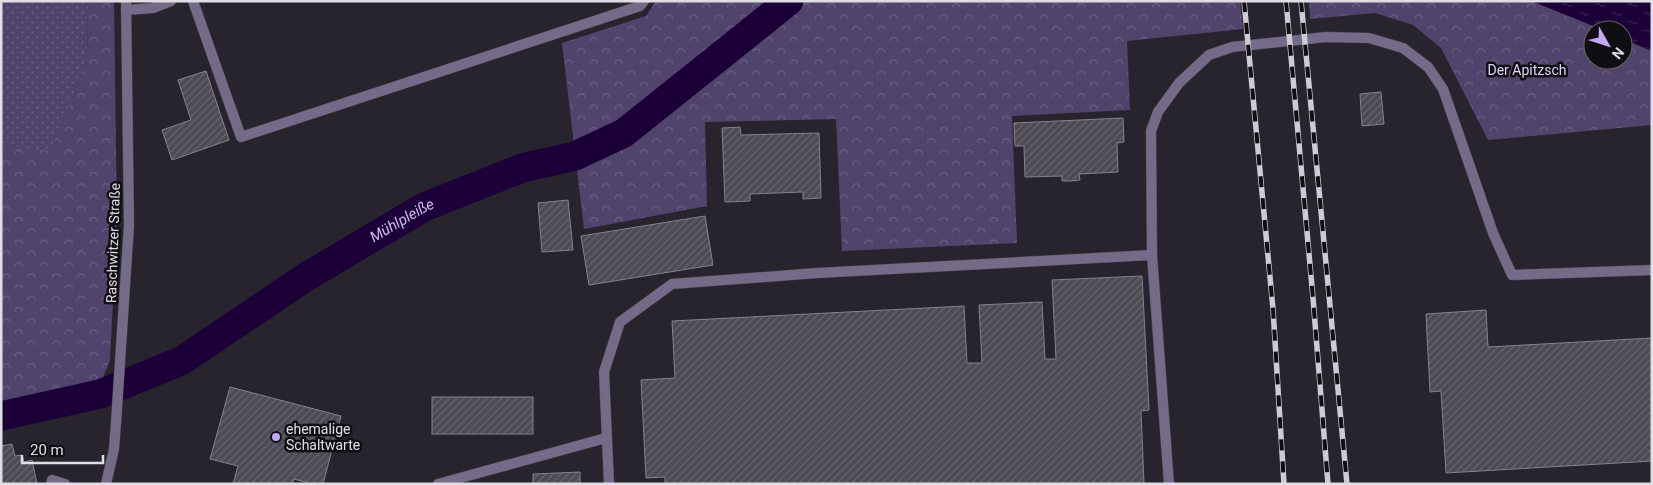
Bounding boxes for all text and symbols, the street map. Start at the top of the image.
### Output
north arrow [1583,20,1633,70]
text: N [1609,44,1627,62]
park label: Der Apitzsch [1487,62,1567,78]
street label: Raschwitzer Straße [103,183,123,303]
water label: Mühlpleiße [366,195,437,246]
place label: ehemalige Schaltwarte [286,421,360,453]
marker: ehemalige Schaltwarte [270,431,282,443]
scale bar [22,432,104,464]
text: 20 m [30,441,64,459]

